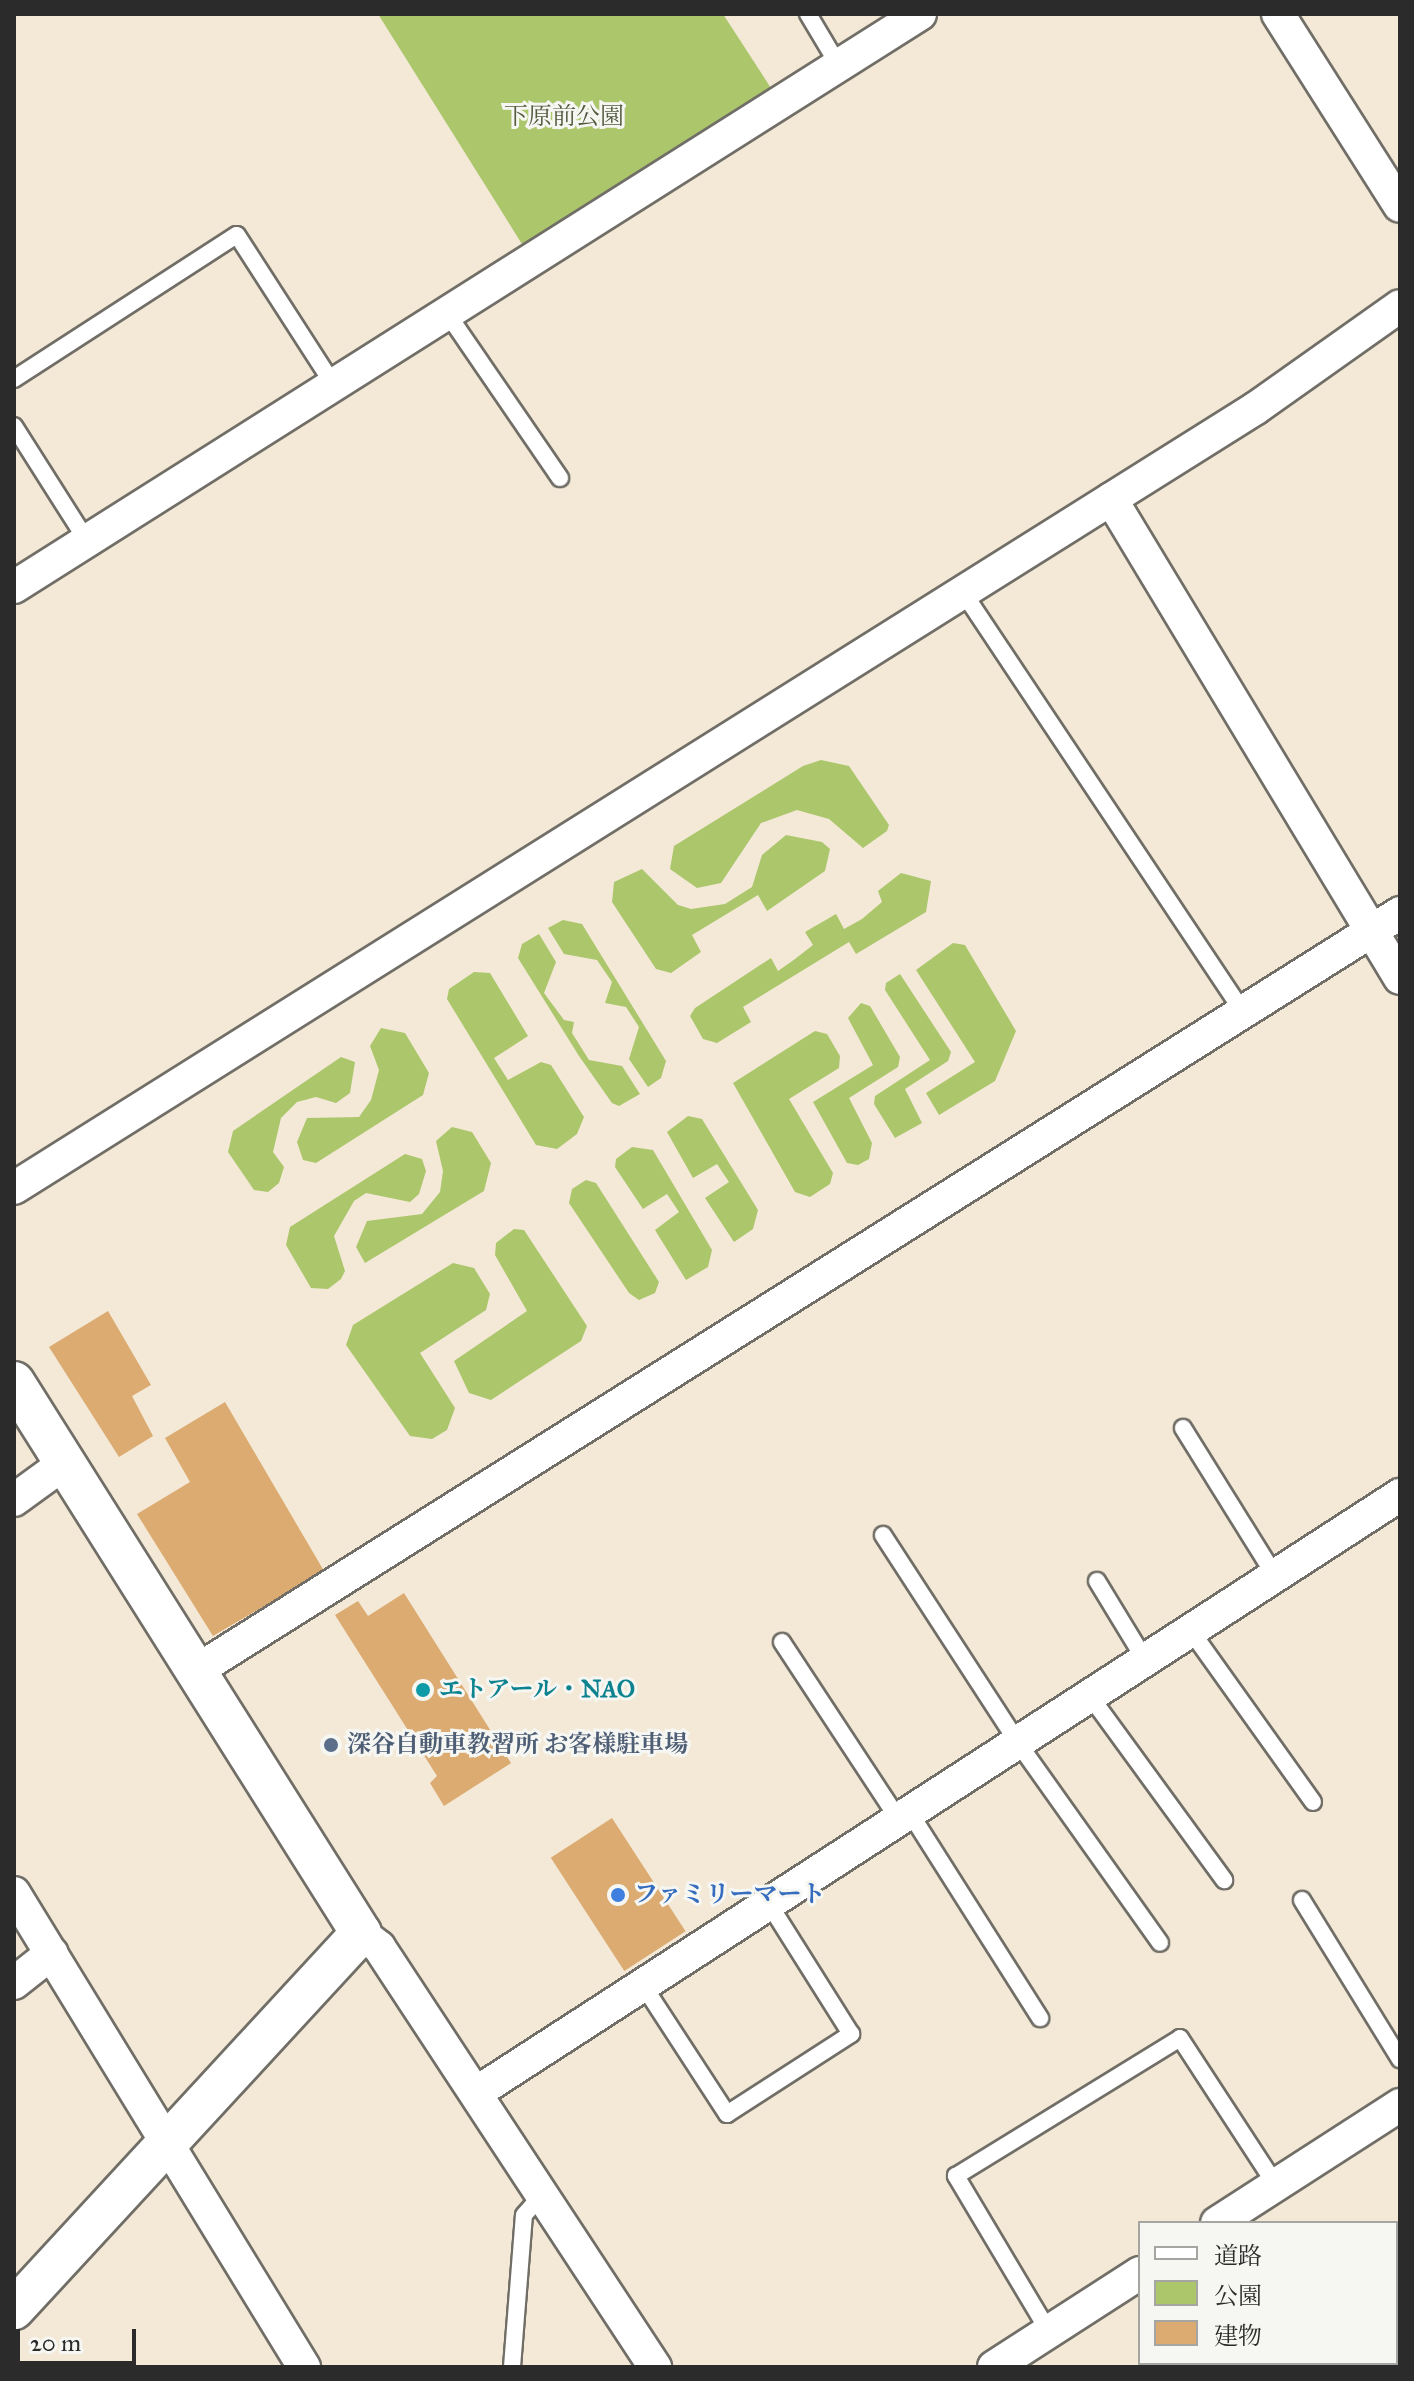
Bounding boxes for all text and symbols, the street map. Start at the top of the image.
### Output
park label: 下原前公園 [504,103,624,131]
place label: エトアール・NAO [439,1676,636,1704]
marker: エトアール・NAO [414,1681,432,1699]
place label: 深谷自動車教習所 お客様駐車場 [347,1731,688,1759]
marker: 深谷自動車教習所 お客様駐車場 [322,1736,340,1754]
place label: ファミリーマート [634,1881,826,1909]
marker: ファミリーマート [609,1886,627,1904]
legend [1138,2221,1398,2365]
text: 道路 [1214,2241,1262,2271]
text: 公園 [1214,2281,1262,2311]
scale bar [20,2313,140,2363]
text: 建物 [1214,2321,1262,2351]
text: 20 m [30,2328,81,2358]

